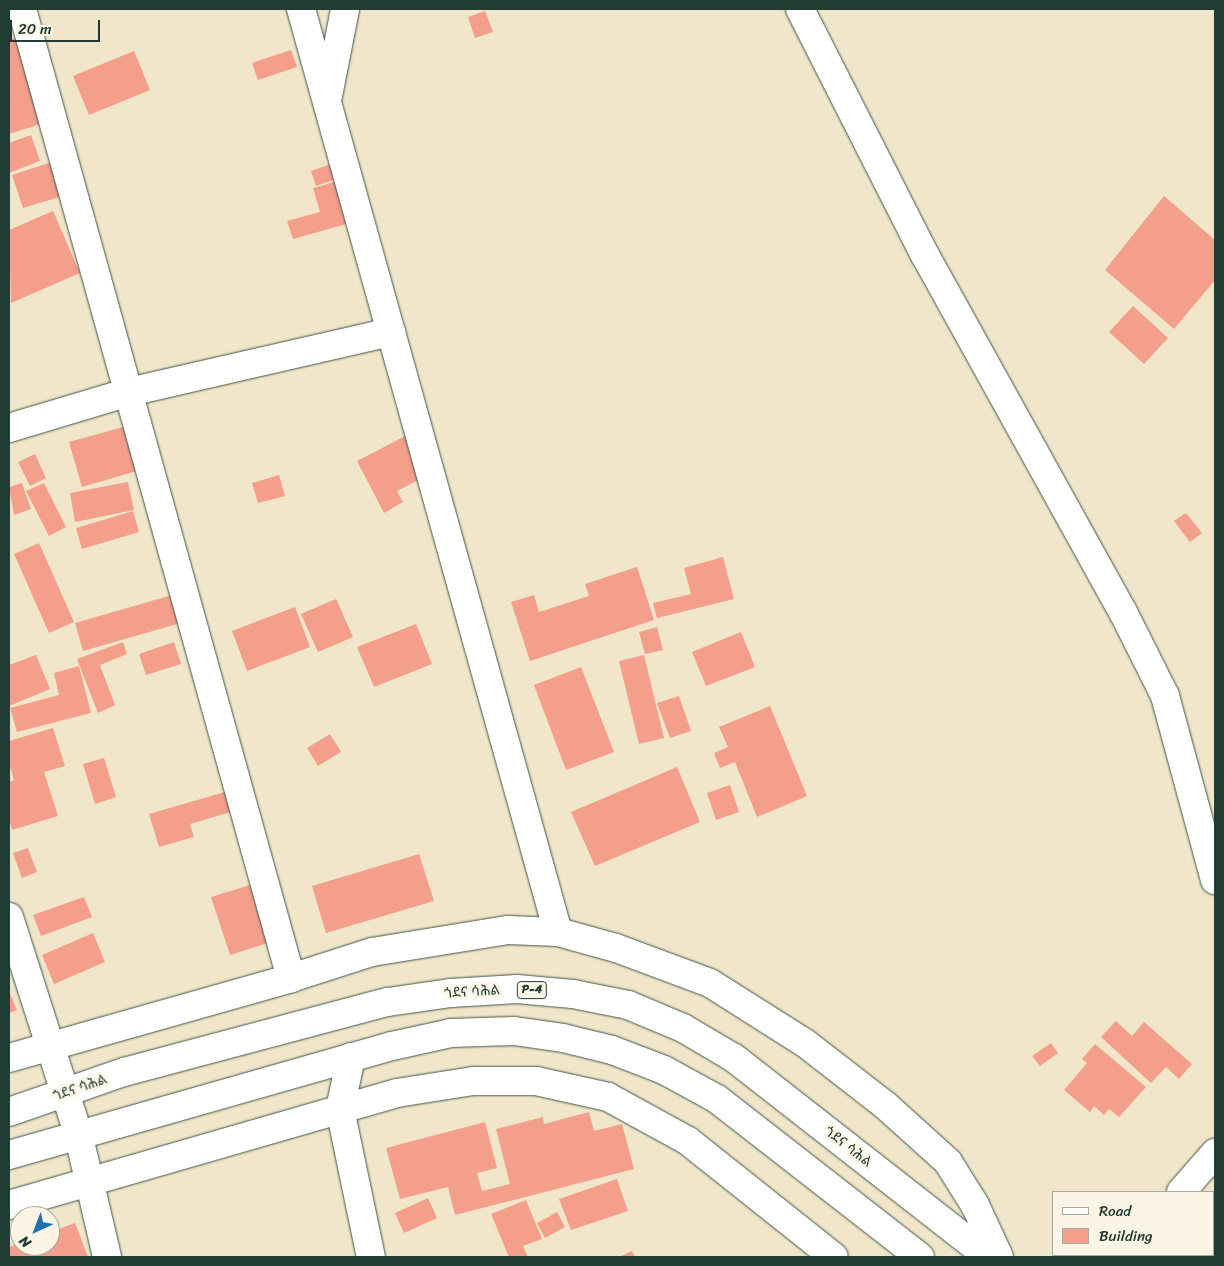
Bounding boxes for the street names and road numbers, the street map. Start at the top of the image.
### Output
road number: P-4 [516,980,548,1000]
street label: ጎደና ሳሕል [444,982,500,1002]
street label: ጎደና ሳሕል [51,1071,109,1105]
street label: ጎደና ሳሕል [821,1123,875,1171]

